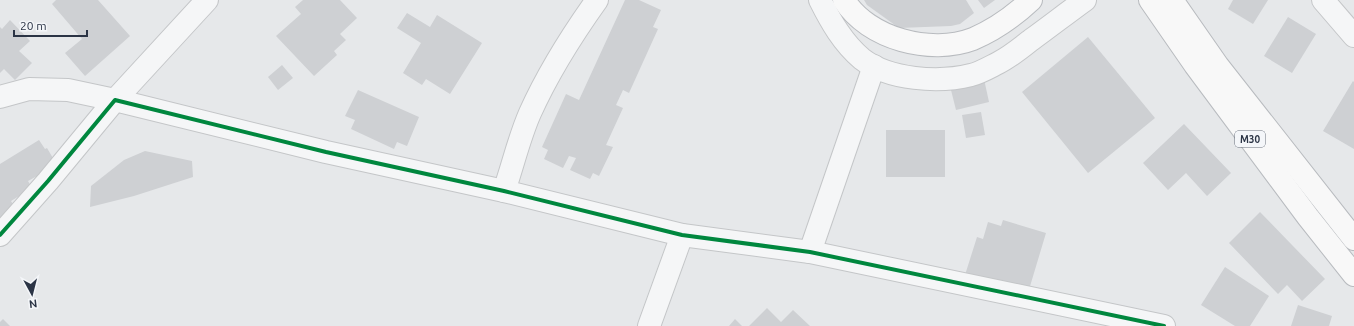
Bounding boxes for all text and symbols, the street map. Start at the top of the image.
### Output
scale bar [14,12,87,38]
text: 20 m [20,19,47,32]
road number: M30 [1235,131,1265,147]
north arrow [12,274,52,314]
text: N [28,297,38,310]

